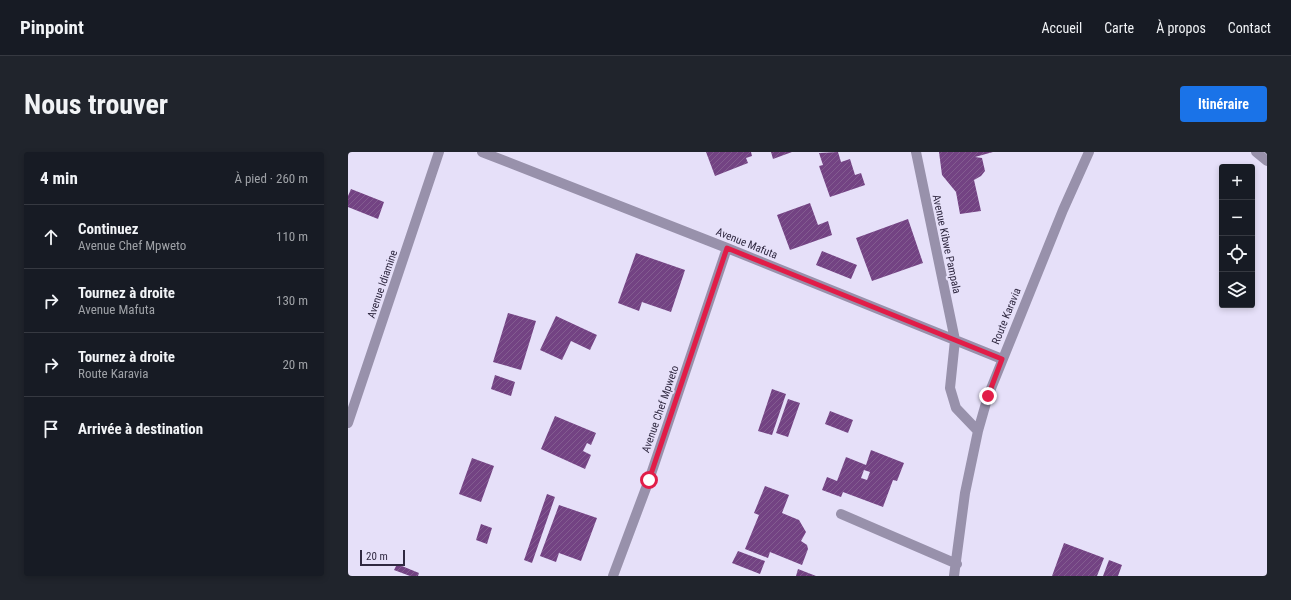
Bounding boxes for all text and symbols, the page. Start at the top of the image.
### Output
text: Pinpoint [20,16,84,39]
text: Accueil [1041,20,1082,36]
text: Carte [1104,20,1134,36]
text: À propos [1156,20,1206,36]
text: Contact [1228,20,1271,36]
button: Itinéraire [1180,86,1267,122]
text: Nous trouver [24,88,168,121]
map controls [1219,164,1255,308]
button: + [1219,164,1255,200]
text: 4 min [40,168,78,188]
text: À pied · 260 m [234,171,308,186]
street label: Avenue Kibwe Pampala [930,193,963,295]
button: − [1219,200,1255,236]
text: Continuez [78,220,139,238]
street label: Avenue Mafuta [714,225,779,262]
icon: ahead [40,226,62,248]
text: 110 m [276,229,308,244]
button: locate [1219,236,1255,272]
text: Avenue Chef Mpweto [78,238,186,253]
street label: Avenue Idiamine [365,248,400,320]
button: layers [1219,272,1255,308]
text: Tournez à droite [78,284,175,302]
street label: Route Karavia [989,286,1024,346]
icon: right [40,290,62,312]
text: 130 m [276,293,308,308]
text: Avenue Mafuta [78,302,155,317]
text: Tournez à droite [78,348,175,366]
icon: right [40,354,62,376]
text: 20 m [282,357,308,372]
street label: Avenue Chef Mpweto [639,363,682,455]
text: Route Karavia [78,366,149,381]
route end [979,387,997,405]
icon: arrive [40,418,62,440]
text: Arrivée à destination [78,420,203,438]
route start [640,471,658,489]
scale bar [360,548,405,567]
text: 20 m [366,550,388,563]

